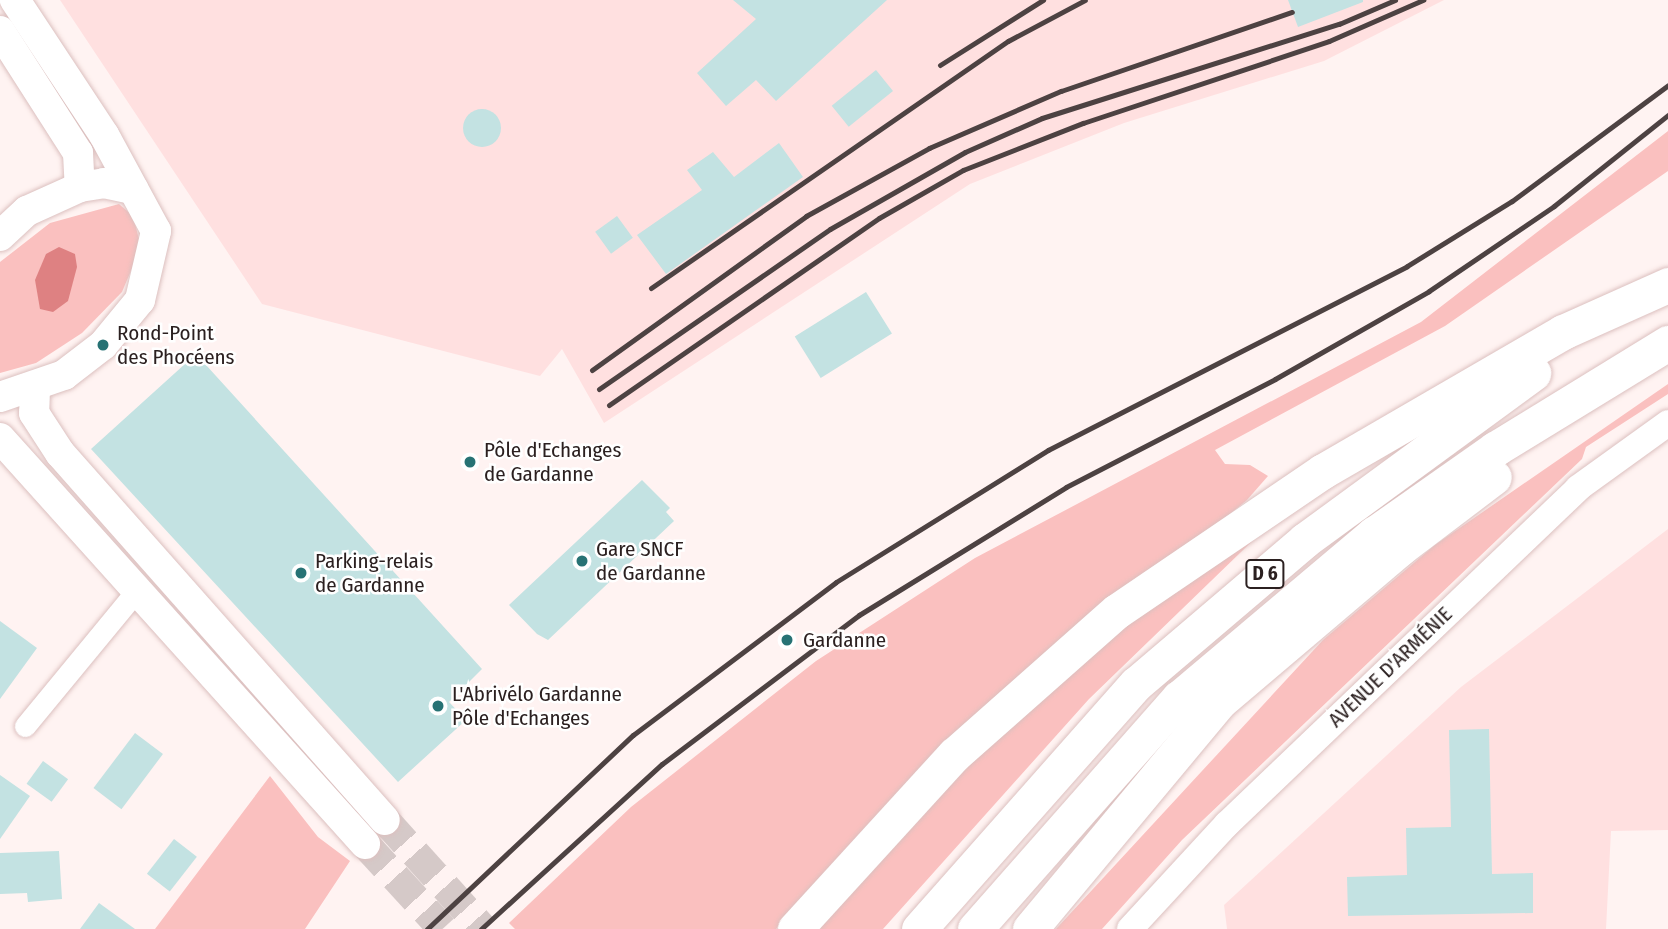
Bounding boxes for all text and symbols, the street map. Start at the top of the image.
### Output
place label: Rond-Point des Phocéens [117,320,235,370]
marker: Rond-Point des Phocéens [95,337,111,353]
place label: Pôle d'Echanges de Gardanne [484,437,621,487]
marker: Pôle d'Echanges de Gardanne [462,454,478,470]
place label: Gare SNCF de Gardanne [596,536,706,586]
place label: Parking-relais de Gardanne [315,548,433,598]
marker: Gare SNCF de Gardanne [574,553,590,569]
road number: D 6 [1244,558,1286,590]
marker: Parking-relais de Gardanne [293,565,309,581]
street label: AVENUE D'ARMÉNIE [1323,602,1457,732]
place label: Gardanne [803,627,886,653]
marker: Gardanne [777,630,797,650]
place label: L'Abrivélo Gardanne Pôle d'Echanges [452,681,622,731]
marker: L'Abrivélo Gardanne Pôle d'Echanges [430,698,446,714]

